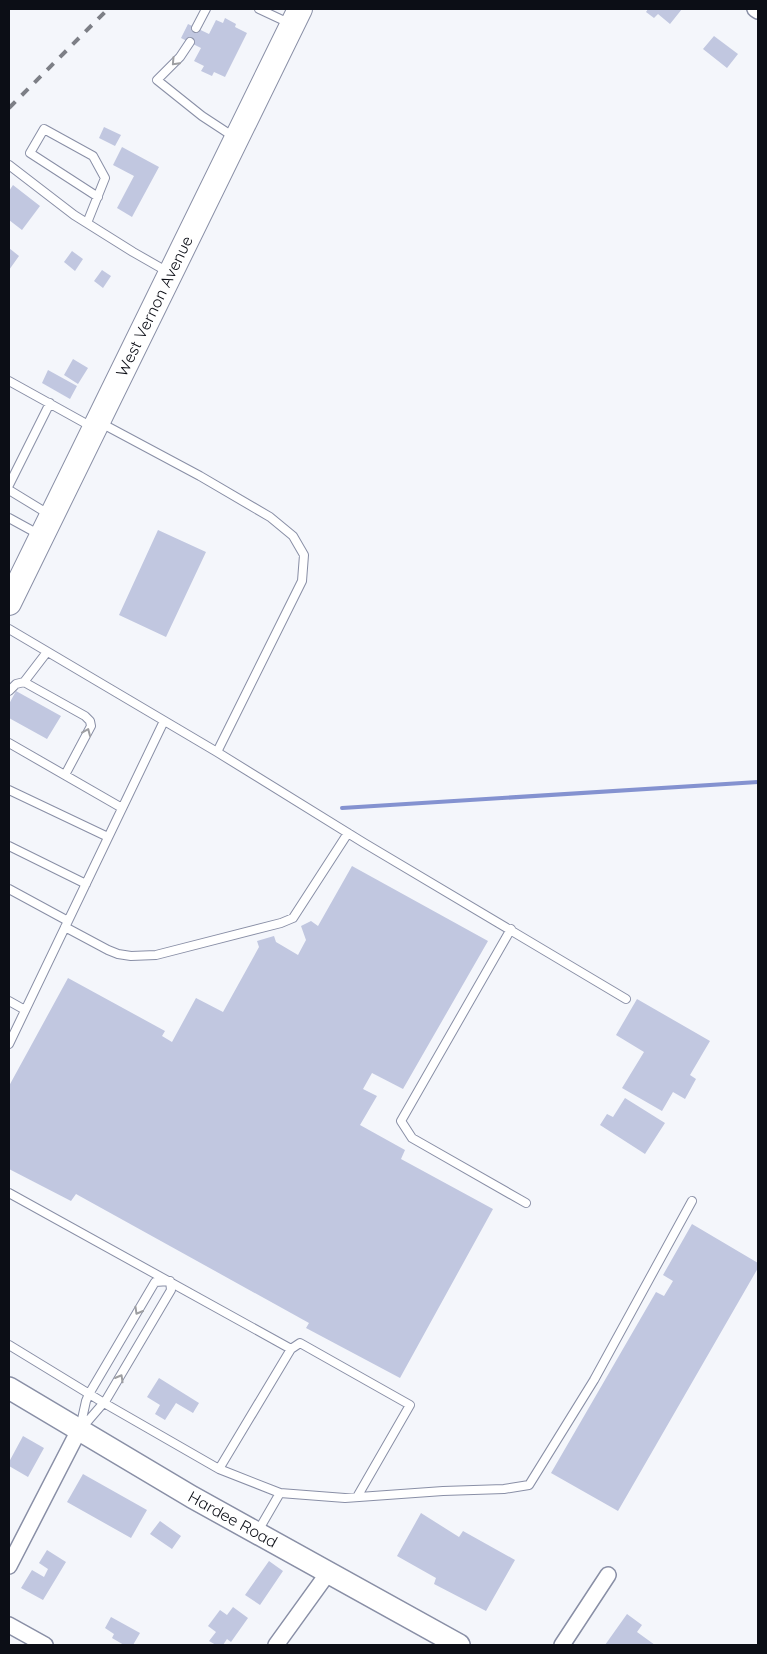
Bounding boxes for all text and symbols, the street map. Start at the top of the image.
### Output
one-way arrow [172,57,181,66]
street label: West Vernon Avenue [111,232,197,380]
one-way arrow [81,728,91,737]
one-way arrow [134,1306,144,1315]
one-way arrow [113,1374,123,1383]
street label: Hardee Road [185,1486,281,1552]

